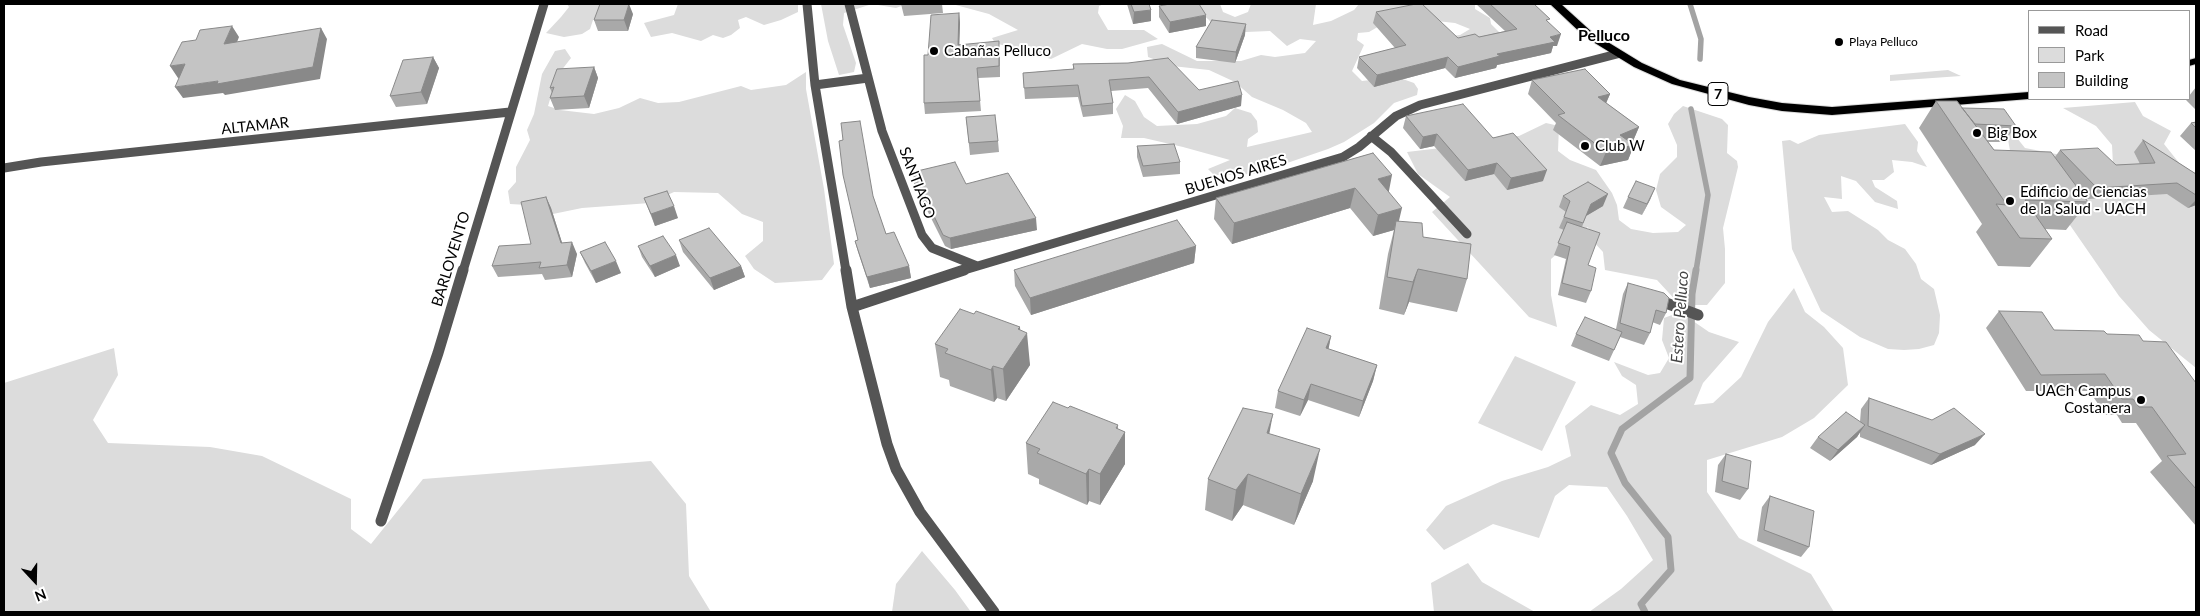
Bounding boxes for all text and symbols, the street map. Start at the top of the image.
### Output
legend [2028,10,2190,100]
text: Road [2075,21,2108,39]
district label: Pelluco [1578,26,1630,46]
place label: Playa Pelluco [1849,35,1918,49]
marker: Playa Pelluco [1833,36,1845,48]
place label: Cabañas Pelluco [944,42,1051,60]
marker: Cabañas Pelluco [928,45,940,57]
text: Park [2075,46,2104,64]
text: Building [2075,71,2128,89]
road number: 7 [1708,82,1728,106]
street label: ALTAMAR [220,114,290,138]
place label: Big Box [1987,124,2037,142]
marker: Big Box [1971,127,1983,139]
place label: Club W [1595,137,1645,155]
marker: Club W [1579,140,1591,152]
street label: SANTIAGO [895,145,939,221]
street label: BUENOS AIRES [1183,151,1289,199]
place label: Edificio de Ciencias de la Salud - UACH [2020,183,2147,218]
marker: Edificio de Ciencias de la Salud - UACH [2004,195,2016,207]
street label: BARLOVENTO [428,209,474,309]
water label: Estero Pelluco [1667,270,1693,364]
place label: UACh Campus Costanera [2035,382,2131,417]
marker: UACh Campus Costanera [2135,394,2147,406]
north arrow [10,556,60,606]
text: N [32,586,49,605]

